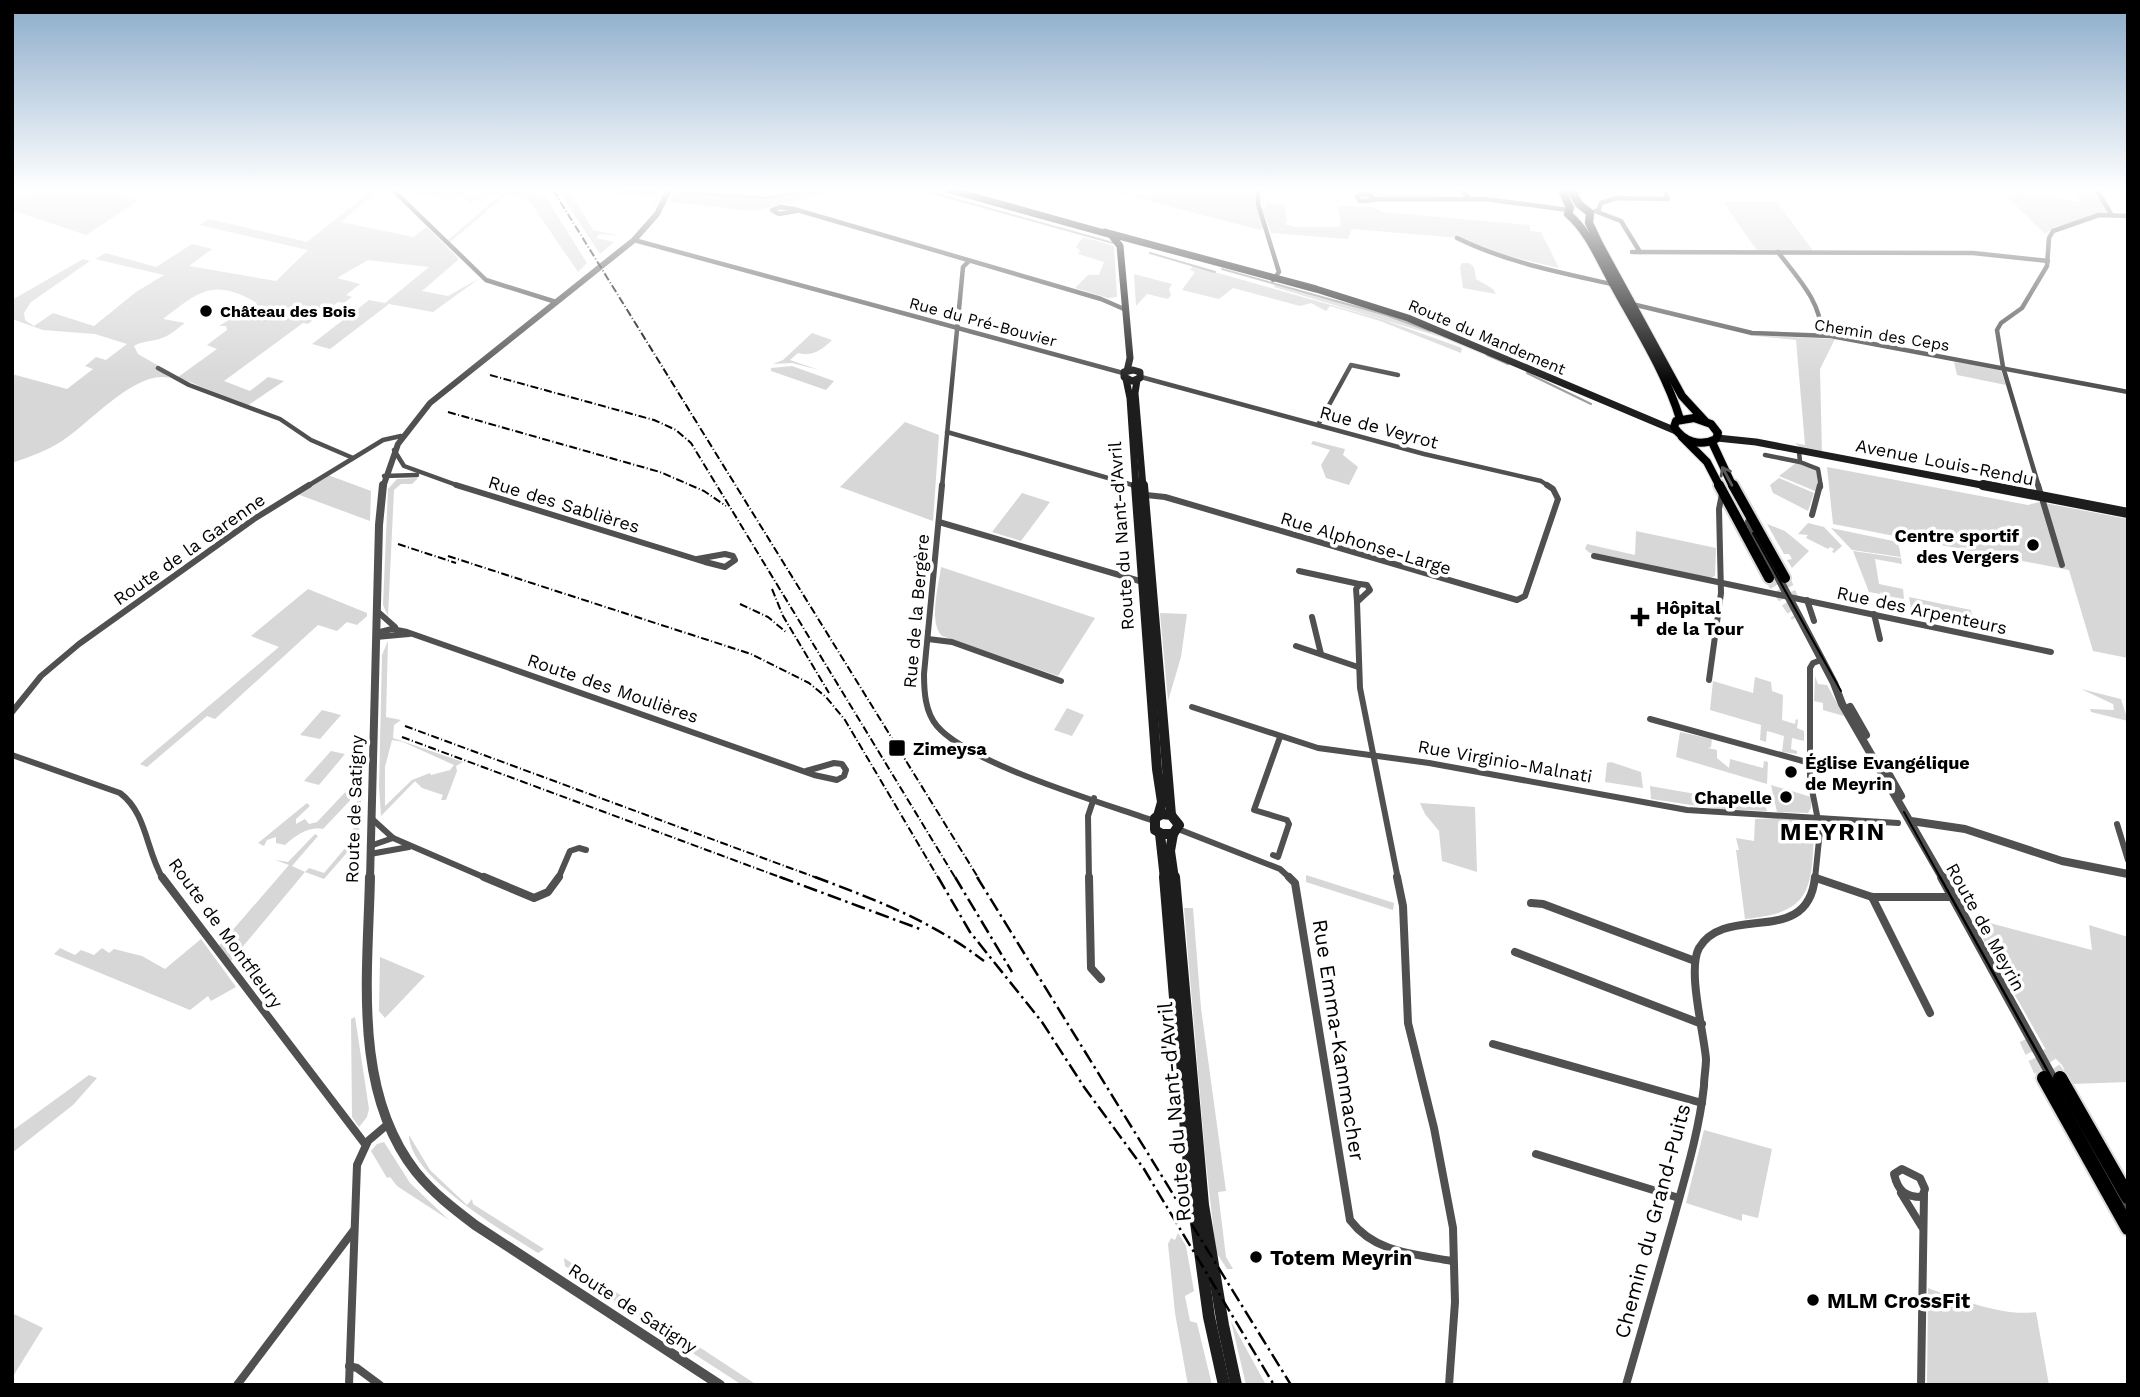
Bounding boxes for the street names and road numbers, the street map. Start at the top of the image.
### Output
street label: Rue du Pré-Bouvier [907,293,1059,351]
street label: Route du Mandement [1405,295,1569,379]
street label: Chemin des Ceps [1813,315,1951,355]
street label: Rue de Veyrot [1317,401,1441,453]
street label: Avenue Louis-Rendu [1854,434,2036,490]
street label: Route du Nant-d'Avril [1104,441,1138,631]
street label: Rue des Sablières [486,471,642,537]
street label: Route de la Garenne [109,489,269,609]
street label: Rue Alphonse-Large [1278,507,1454,579]
street label: Rue de la Bergère [899,533,933,689]
street label: Rue des Arpenteurs [1835,582,2009,638]
street label: Route des Moulières [525,649,701,727]
street label: Route de Satigny [341,734,367,884]
street label: Rue Virginio-Malnati [1416,735,1594,787]
street label: Route de Montfleury [164,854,288,1013]
street label: Route de Meyrin [1942,859,2030,995]
street label: Rue Emma-Kammacher [1308,917,1371,1163]
street label: Route du Nant-d'Avril [1152,1001,1196,1223]
street label: Chemin du Grand-Puits [1609,1101,1695,1341]
street label: Route de Satigny [565,1259,702,1358]

